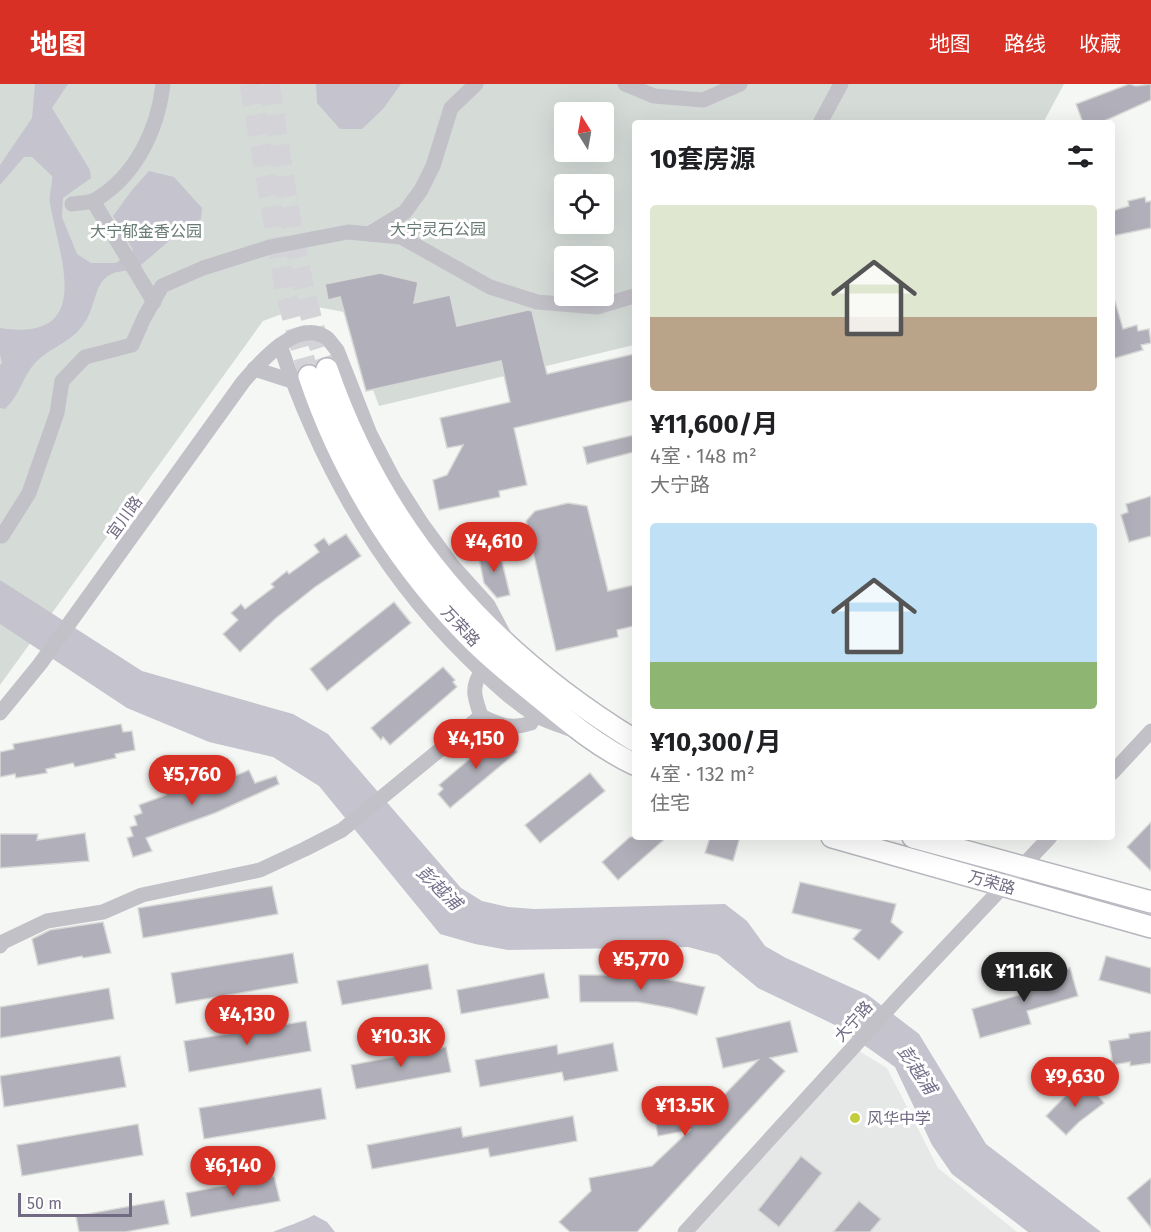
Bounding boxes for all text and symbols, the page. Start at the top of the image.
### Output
text: 地图 [30,28,86,61]
text: 地图 [929,31,971,57]
text: 路线 [1004,31,1046,57]
text: 收藏 [1079,31,1121,57]
north arrow [554,102,614,162]
map controls [554,102,614,306]
icon: filters [1064,140,1097,173]
text: 10套房源 [650,144,755,175]
button: locate [554,174,614,234]
park label: 大宁灵石公园 [390,220,486,239]
park label: 大宁郁金香公园 [90,222,202,241]
icon: home [820,244,928,352]
button: layers [554,246,614,306]
text: ¥11,600/月 [650,409,778,440]
text: 4室 · 148 m² [650,444,757,468]
text: 大宁路 [650,473,710,497]
street label: 宜川路 [103,492,146,542]
pin: ¥4,610 [445,522,543,573]
text: ¥4,610 [465,529,523,553]
icon: home [820,562,928,670]
street label: 万荣路 [437,602,484,650]
pin: ¥4,150 [427,719,525,770]
text: ¥4,150 [448,726,504,750]
text: ¥10,300/月 [650,727,781,758]
pin: ¥5,760 [143,755,241,806]
text: ¥5,760 [163,762,221,786]
text: 4室 · 132 m² [650,762,755,786]
text: 住宅 [650,791,690,815]
water label: 彭越浦 [412,861,468,917]
street label: 万荣路 [966,867,1018,898]
pin: ¥5,770 [592,940,690,991]
text: ¥5,770 [613,947,669,971]
pin: ¥11.6K [975,952,1073,1003]
text: ¥11.6K [995,959,1053,983]
pin: ¥4,130 [198,995,296,1046]
street label: 大宁路 [830,997,876,1046]
text: ¥4,130 [219,1002,275,1026]
pin: ¥10.3K [352,1017,450,1068]
text: ¥10.3K [371,1024,431,1048]
water label: 彭越浦 [893,1041,943,1101]
pin: ¥9,630 [1026,1057,1124,1108]
text: ¥9,630 [1045,1064,1105,1088]
pin: ¥13.5K [636,1086,734,1137]
text: ¥13.5K [656,1093,714,1117]
place label: 风华中学 [867,1109,931,1128]
marker: 风华中学 [848,1111,862,1125]
pin: ¥6,140 [184,1146,282,1197]
text: ¥6,140 [204,1153,262,1177]
scale bar [18,1190,132,1218]
text: 50 m [27,1194,62,1213]

